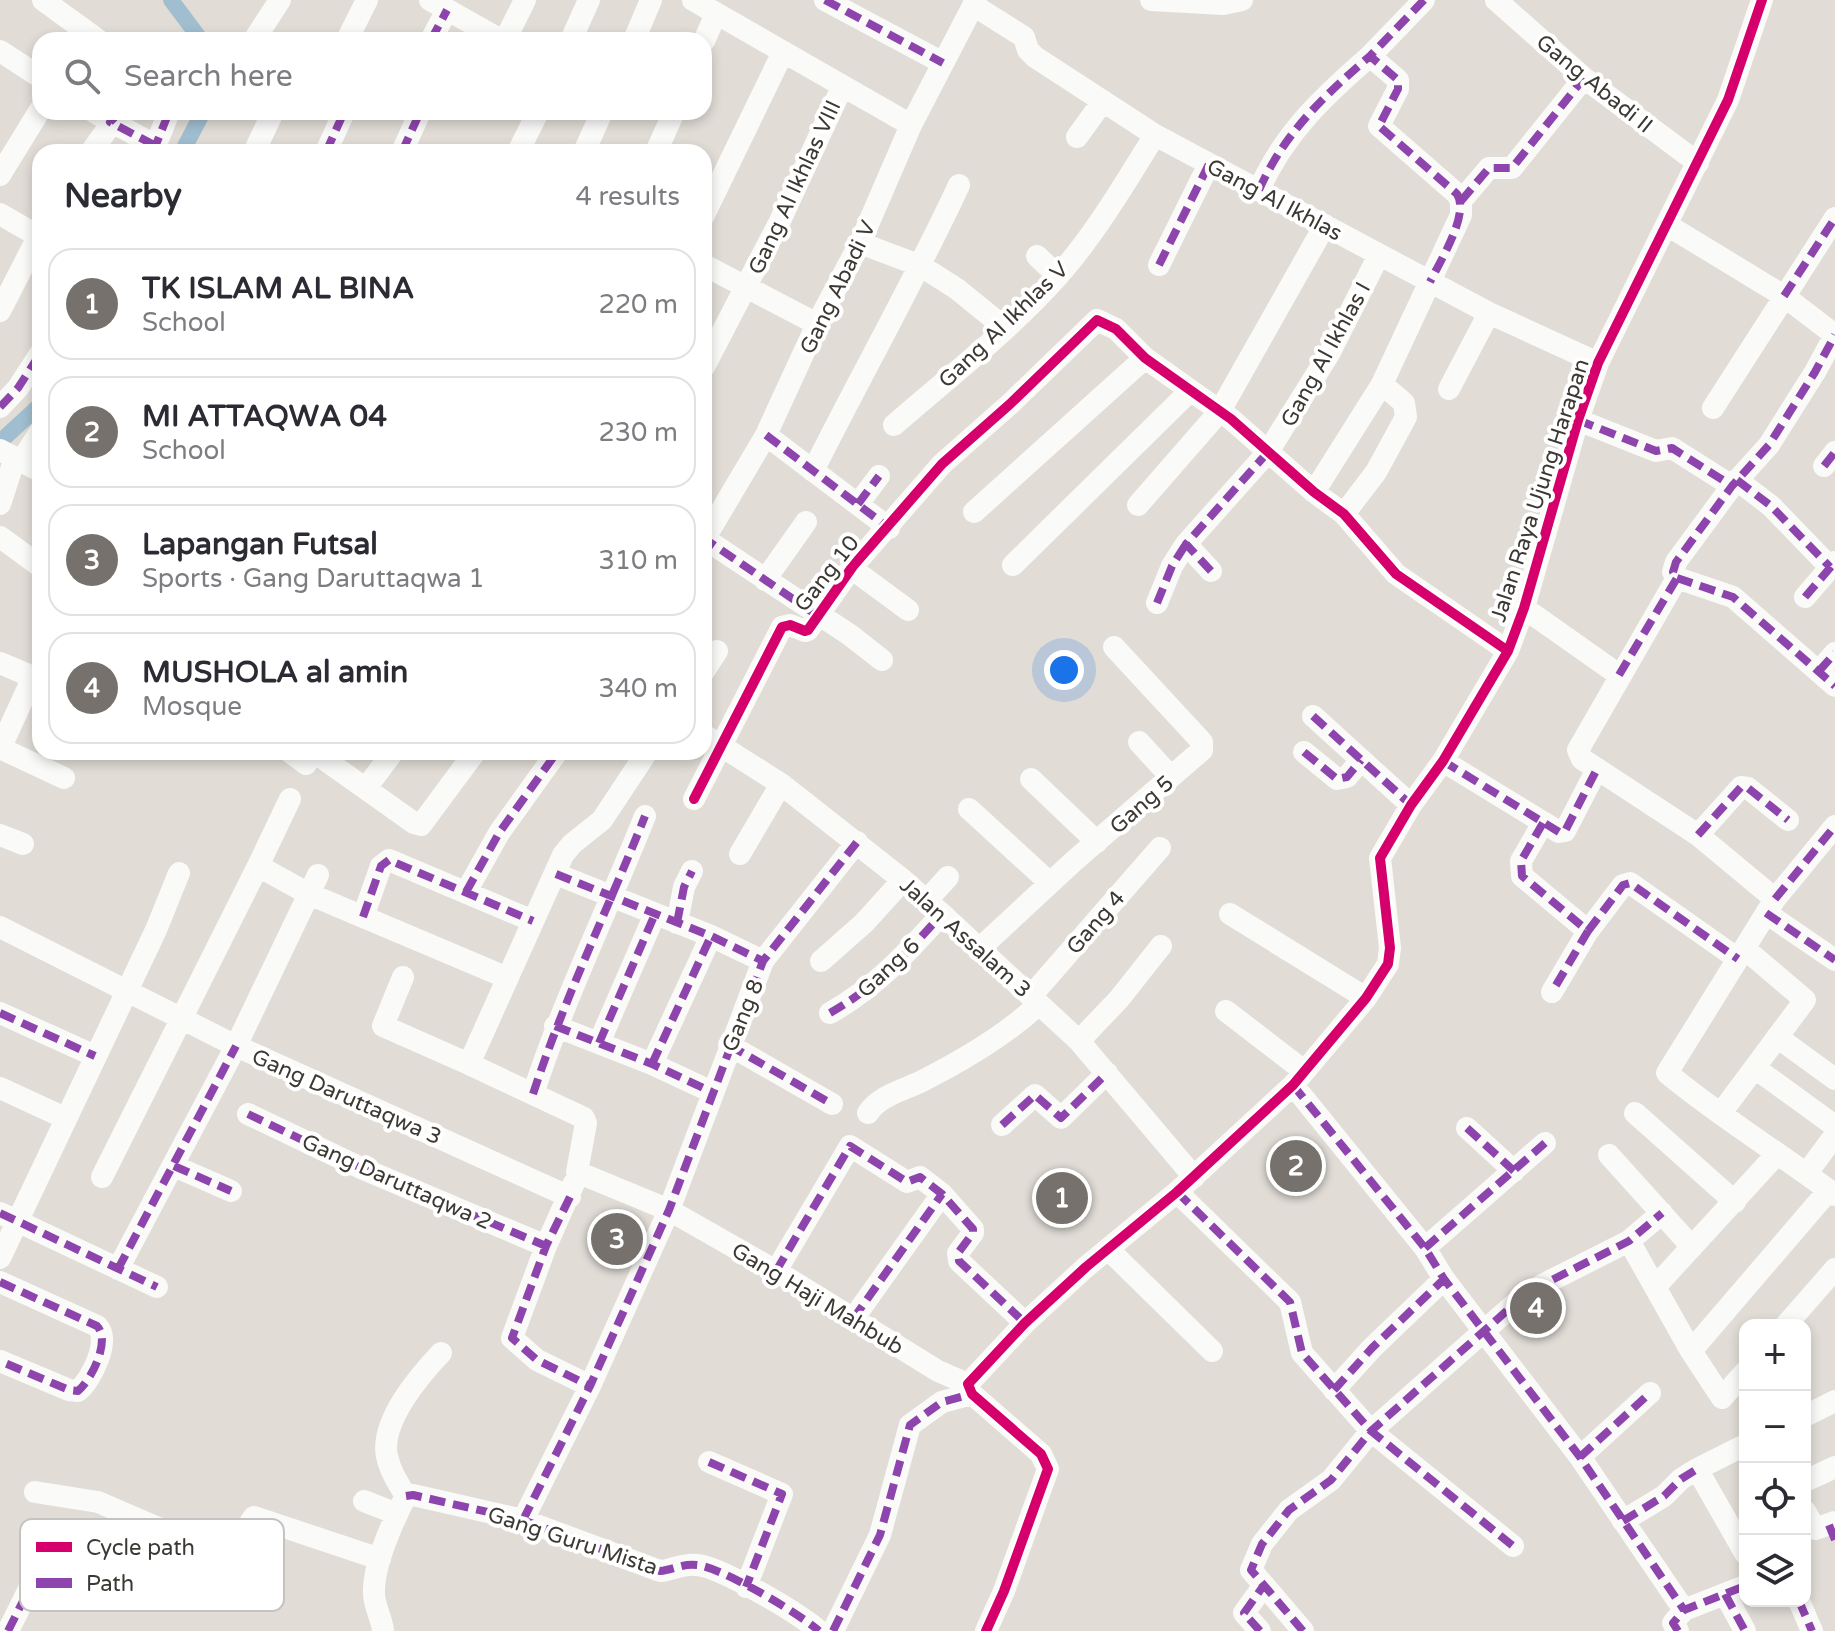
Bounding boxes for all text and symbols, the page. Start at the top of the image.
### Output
street label: Gang Abadi II [1531,29,1658,139]
search box [32,32,712,120]
icon: search [60,54,104,98]
text: Search here [124,58,293,95]
street label: Gang Al Ikhlas VIII [743,96,847,279]
street label: Gang Al Ikhlas [1202,153,1347,246]
text: Nearby [64,176,182,217]
text: 4 results [575,181,680,212]
street label: Gang Abadi V [794,217,881,358]
street label: Gang Al Ikhlas V [933,256,1074,393]
text: TK ISLAM AL BINA [142,270,414,307]
street label: Gang Al Ikhlas I [1275,278,1376,431]
text: 1 [84,289,100,320]
text: 220 m [598,289,678,320]
text: School [142,307,226,338]
street label: Jalan Raya Ujung Harapan [1485,356,1595,625]
text: MI ATTAQWA 04 [142,398,387,435]
text: 2 [84,417,100,448]
text: 230 m [598,417,678,448]
text: School [142,435,226,466]
text: Lapangan Futsal [142,526,378,563]
street label: Gang 10 [789,530,865,617]
text: 3 [84,545,100,576]
text: 310 m [598,545,678,576]
text: Sports · Gang Daruttaqwa 1 [142,563,485,594]
your location [1044,650,1084,690]
text: MUSHOLA al amin [142,654,408,691]
text: 4 [84,673,100,704]
text: 340 m [598,673,678,704]
text: Mosque [142,691,242,722]
street label: Gang 5 [1105,770,1179,839]
street label: Jalan Assalam 3 [895,872,1036,1003]
street label: Gang 4 [1061,885,1131,960]
street label: Gang 6 [852,932,925,1003]
street label: Gang 8 [717,975,769,1055]
street label: Gang Daruttaqwa 3 [248,1043,445,1150]
street label: Gang Daruttaqwa 2 [298,1128,495,1235]
pin: 2 [1270,1136,1322,1196]
pin: 1 [1036,1168,1088,1228]
pin: 3 [591,1209,643,1269]
street label: Gang Haji Mahbub [727,1237,908,1360]
pin: 4 [1510,1278,1562,1338]
map controls [1739,1319,1811,1607]
button: + [1739,1319,1811,1391]
button: − [1739,1391,1811,1463]
button: locate [1739,1463,1811,1535]
street label: Gang Guru Mista [484,1501,661,1581]
legend [20,1519,284,1611]
text: Cycle path [86,1535,195,1561]
button: layers [1739,1535,1811,1607]
text: Path [86,1571,134,1597]

